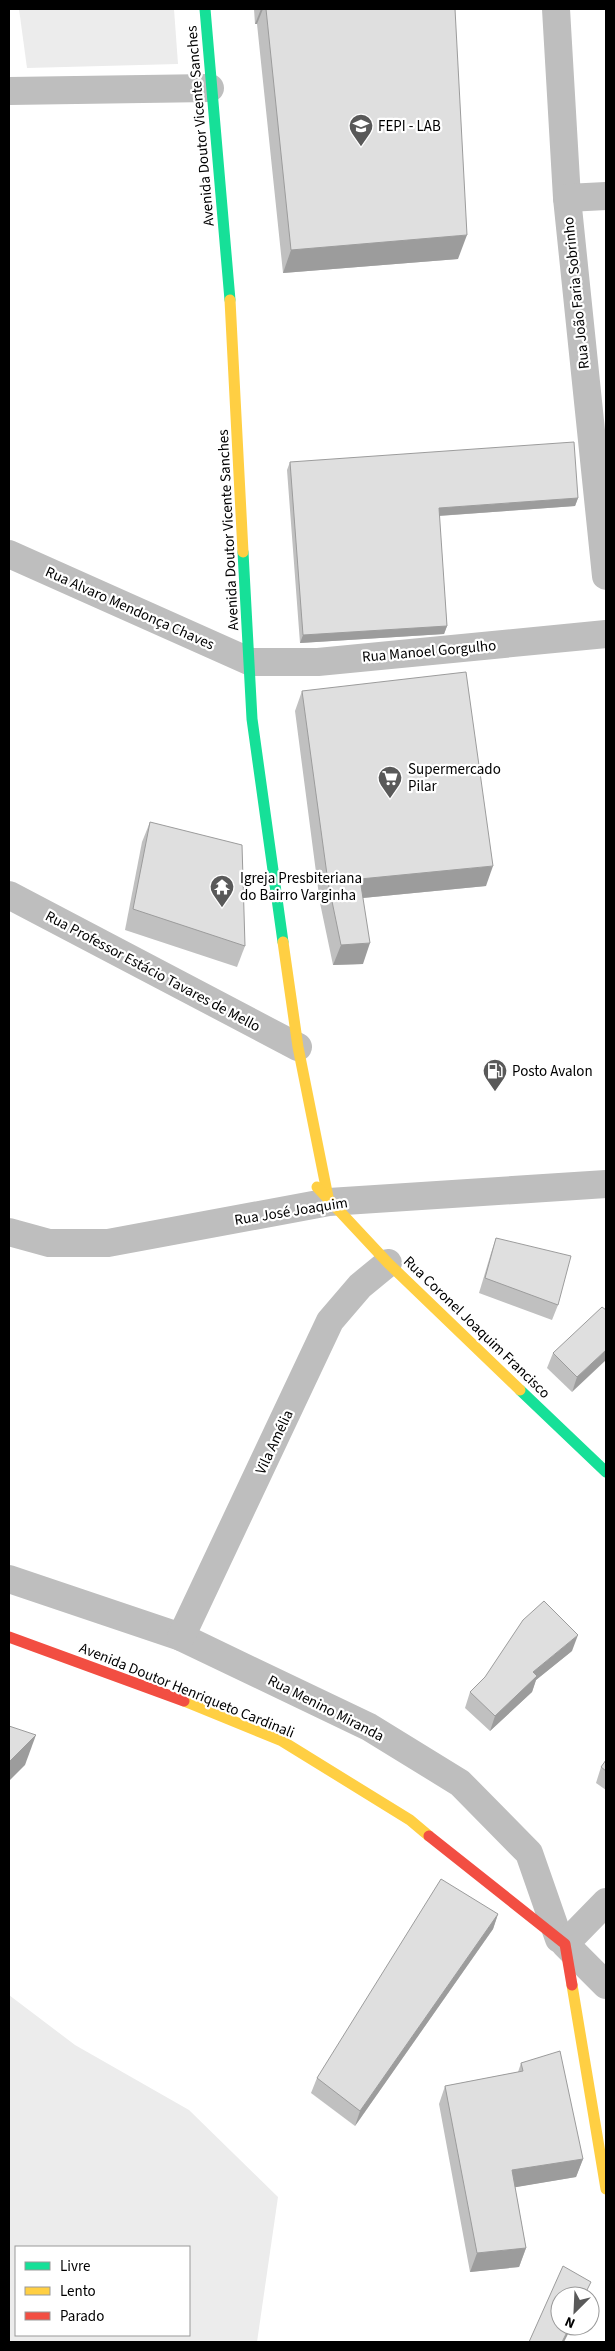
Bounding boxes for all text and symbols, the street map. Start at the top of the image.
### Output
street label: Avenida Doutor Vicente Sanches [181,25,220,227]
school or university icon: FEPI - LAB [348,113,374,147]
place label: FEPI - LAB [378,116,441,137]
street label: Rua João Faria Sobrinho [558,216,595,370]
street label: Avenida Doutor Vicente Sanches [213,429,244,631]
street label: Rua Alvaro Mendonça Chaves [42,562,218,655]
street label: Rua Manoel Gorgulho [361,635,497,668]
place label: Supermercado Pilar [408,759,501,797]
supermarket icon: Supermercado Pilar [377,765,403,799]
place label: Igreja Presbiteriana do Bairro Varginha [240,868,362,906]
temple icon: Igreja Presbiteriana do Bairro Varginha [209,874,235,908]
street label: Rua Professor Estácio Tavares de Mello [42,906,264,1037]
fuel station icon: Posto Avalon [482,1058,508,1092]
place label: Posto Avalon [512,1061,593,1082]
street label: Rua José Joaquim [233,1192,349,1231]
street label: Rua Coronel Joaquim Francisco [398,1251,555,1403]
street label: Vila Amélia [250,1407,299,1478]
street label: Avenida Doutor Henriqueto Cardinali [76,1638,298,1743]
street label: Rua Menino Miranda [264,1670,388,1747]
legend [15,2246,190,2336]
text: Livre [60,2256,90,2277]
text: Lento [60,2281,96,2302]
north arrow [550,2286,600,2336]
text: Parado [60,2306,104,2327]
text: N [562,2311,578,2333]

